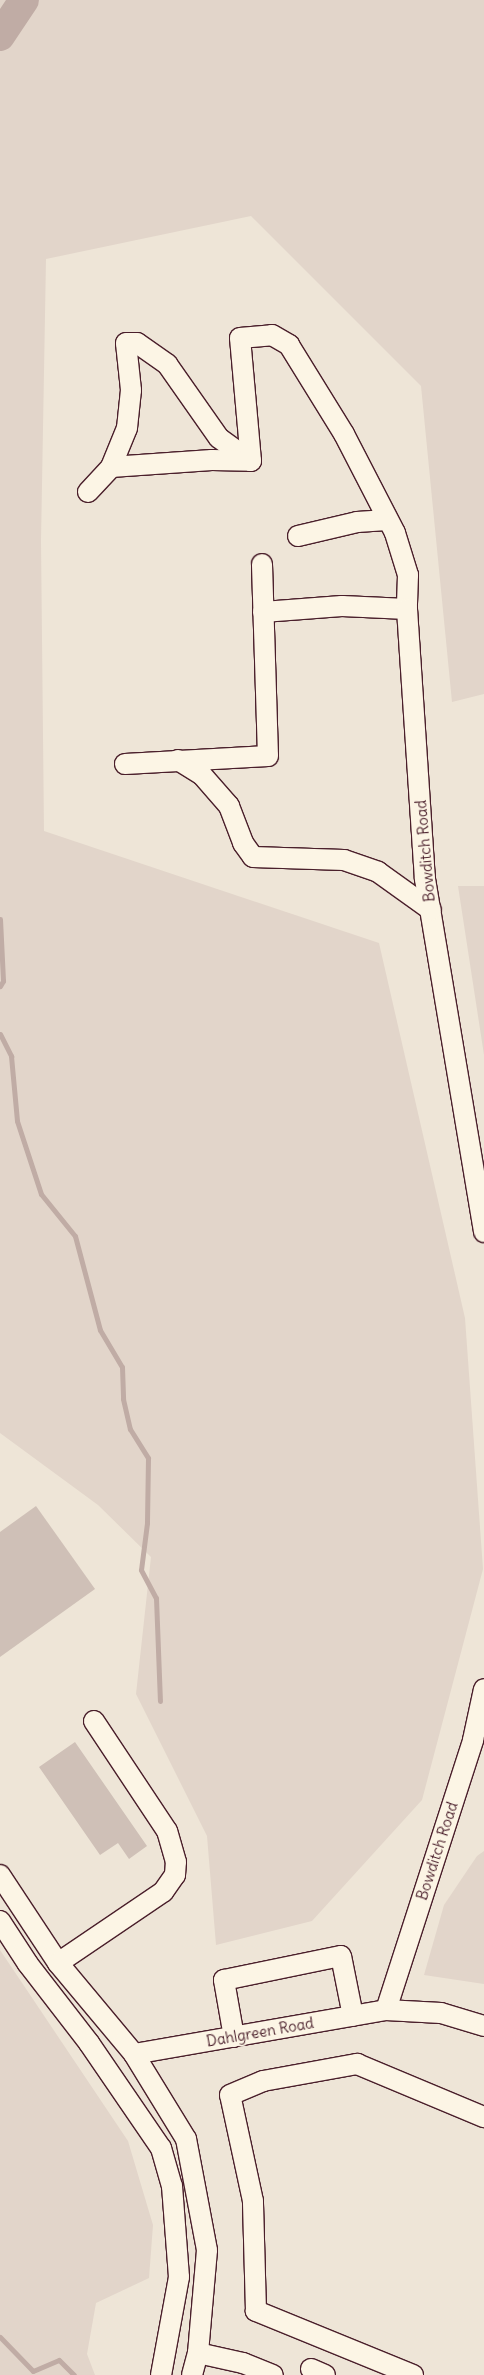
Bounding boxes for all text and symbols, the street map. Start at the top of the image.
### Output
street label: Bowditch Road [412,799,438,903]
street label: Bowditch Road [413,1800,461,1902]
street label: Dahlgreen Road [205,2014,315,2050]

